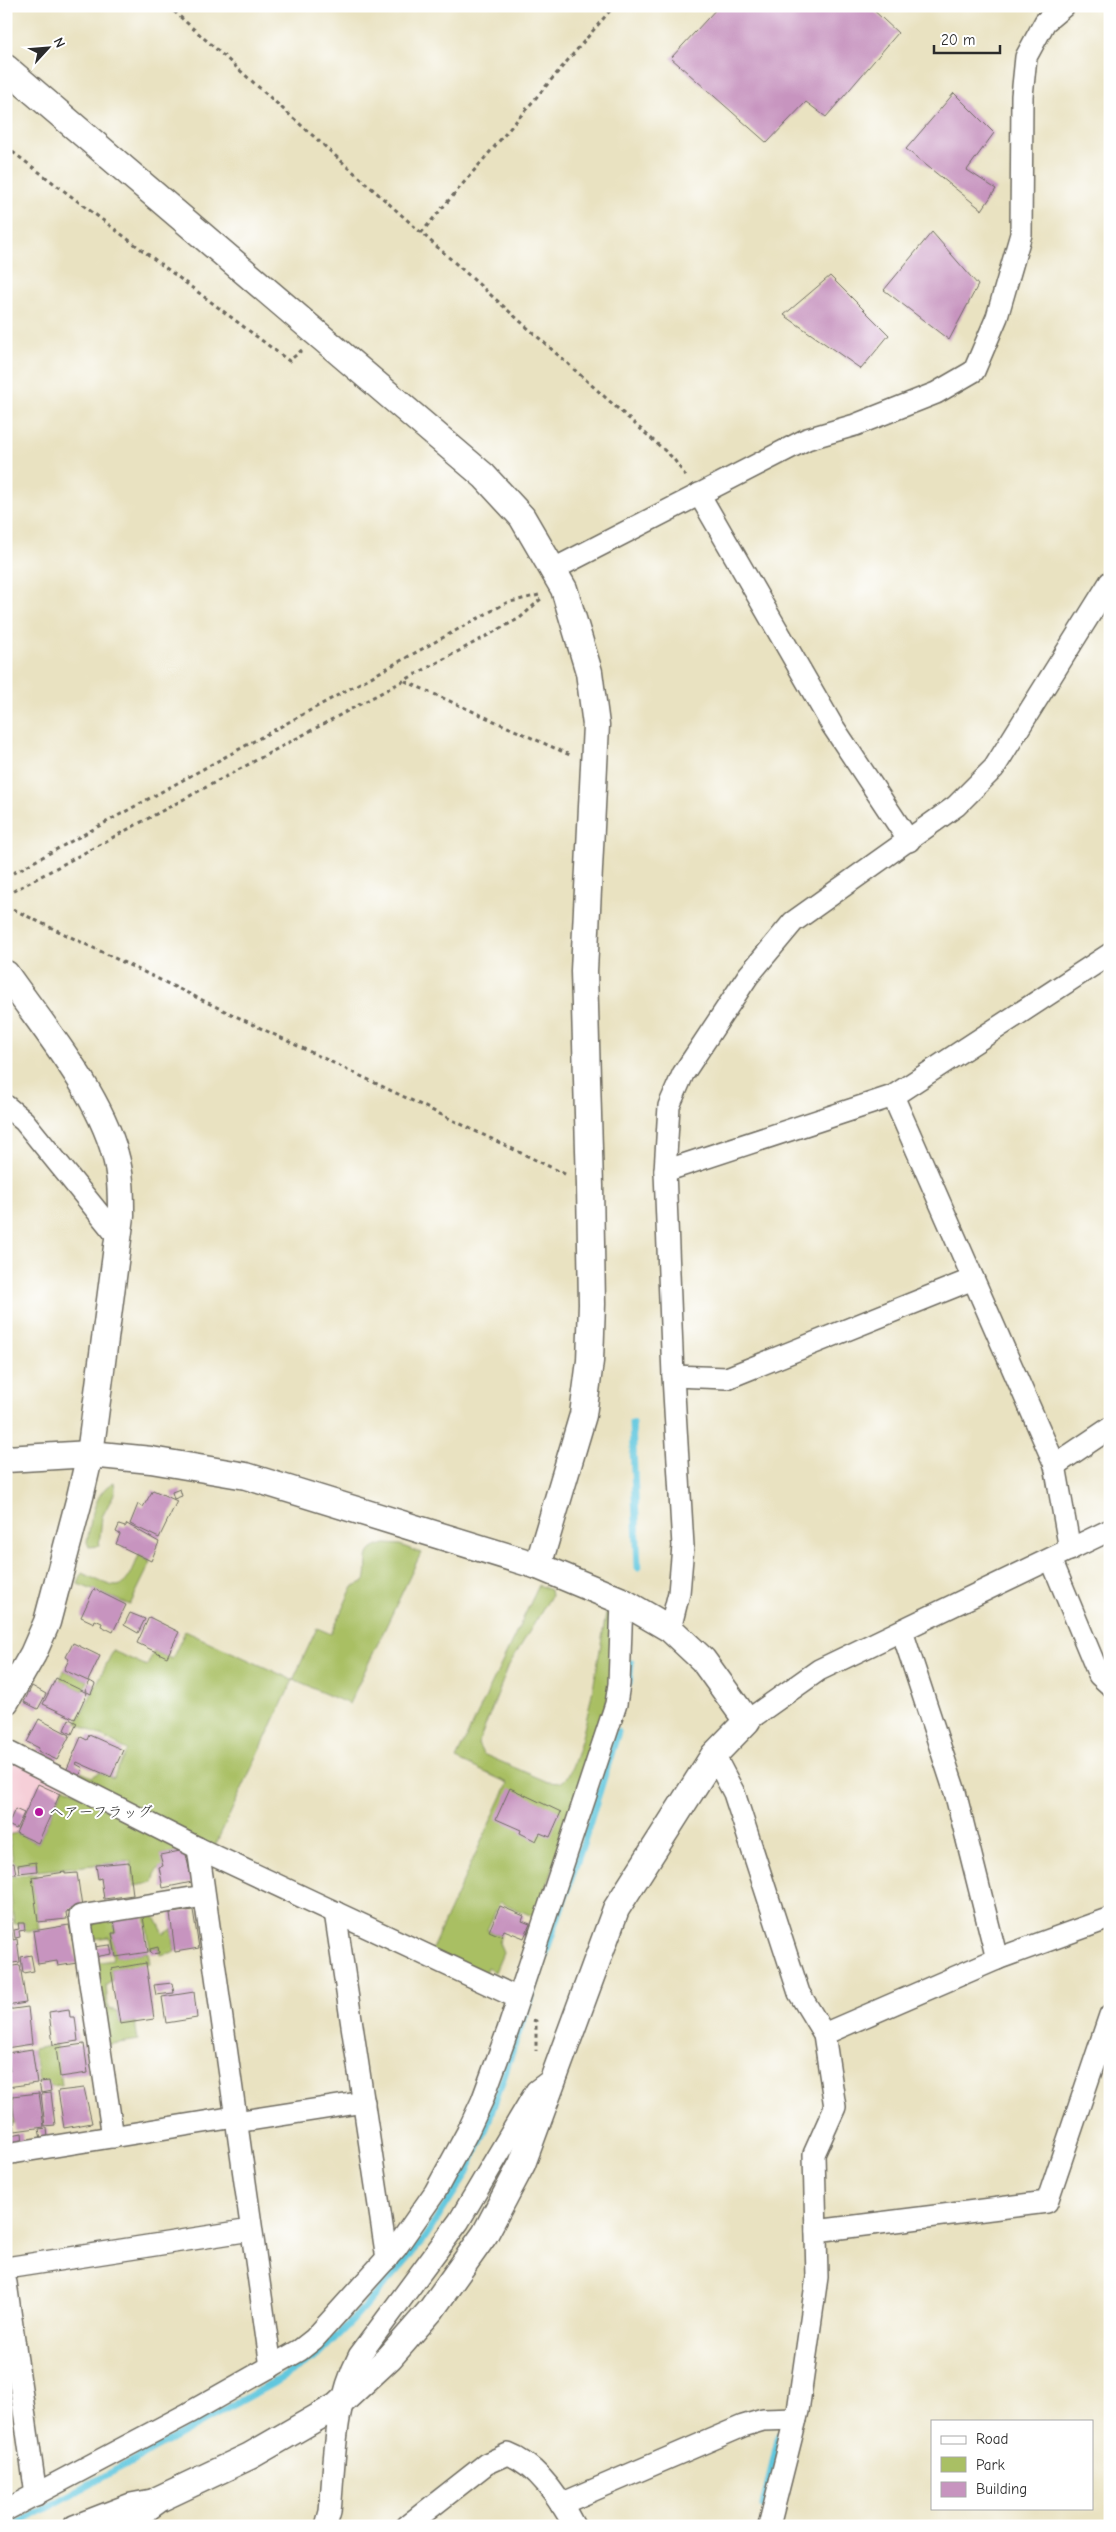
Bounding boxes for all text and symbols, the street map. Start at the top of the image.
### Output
north arrow [22,22,72,72]
scale bar [934,22,1000,54]
text: 20 m [941,31,975,49]
text: N [50,35,69,50]
place label: ヘアーフラッグ [49,1803,153,1821]
marker: ヘアーフラッグ [33,1806,45,1818]
legend [931,2420,1094,2510]
text: Road [976,2430,1008,2448]
text: Park [976,2456,1005,2474]
text: Building [976,2480,1027,2498]

